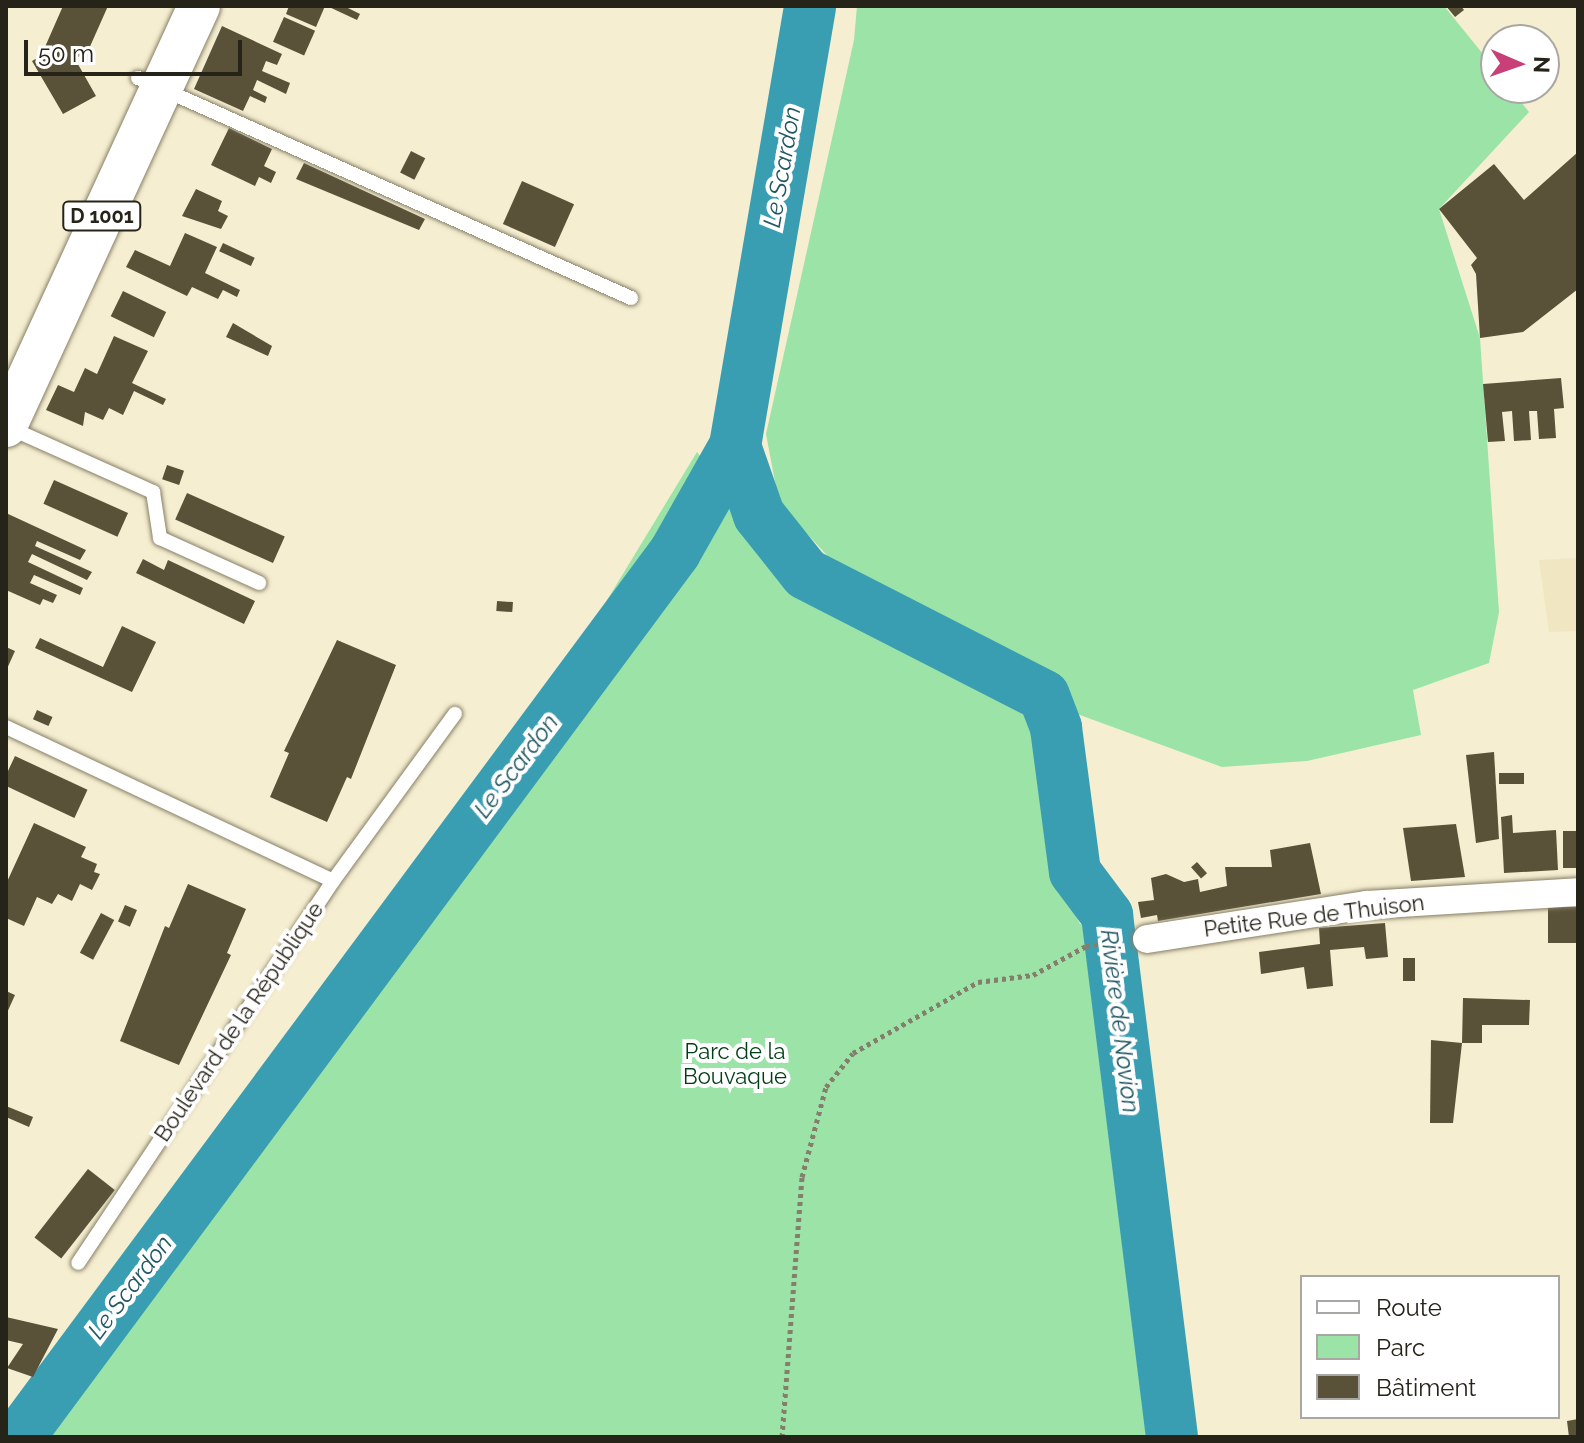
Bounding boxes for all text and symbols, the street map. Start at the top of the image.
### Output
scale bar [28,24,246,74]
north arrow [1480,24,1560,104]
text: 50 m [38,39,94,68]
text: N [1529,56,1555,74]
water label: Le Scardon [757,104,807,230]
road number: D 1001 [62,200,142,232]
water label: Le Scardon [468,709,564,823]
street label: Petite Rue de Thuison [1202,889,1426,943]
street label: Boulevard de la République [149,897,329,1147]
water label: Rivière de Novion [1094,928,1146,1114]
park label: Parc de la Bouvaque [683,1038,787,1090]
water label: Le Scardon [82,1230,178,1344]
legend [1300,1275,1560,1419]
text: Route [1376,1293,1442,1322]
text: Parc [1376,1333,1425,1362]
text: Bâtiment [1376,1373,1476,1402]

